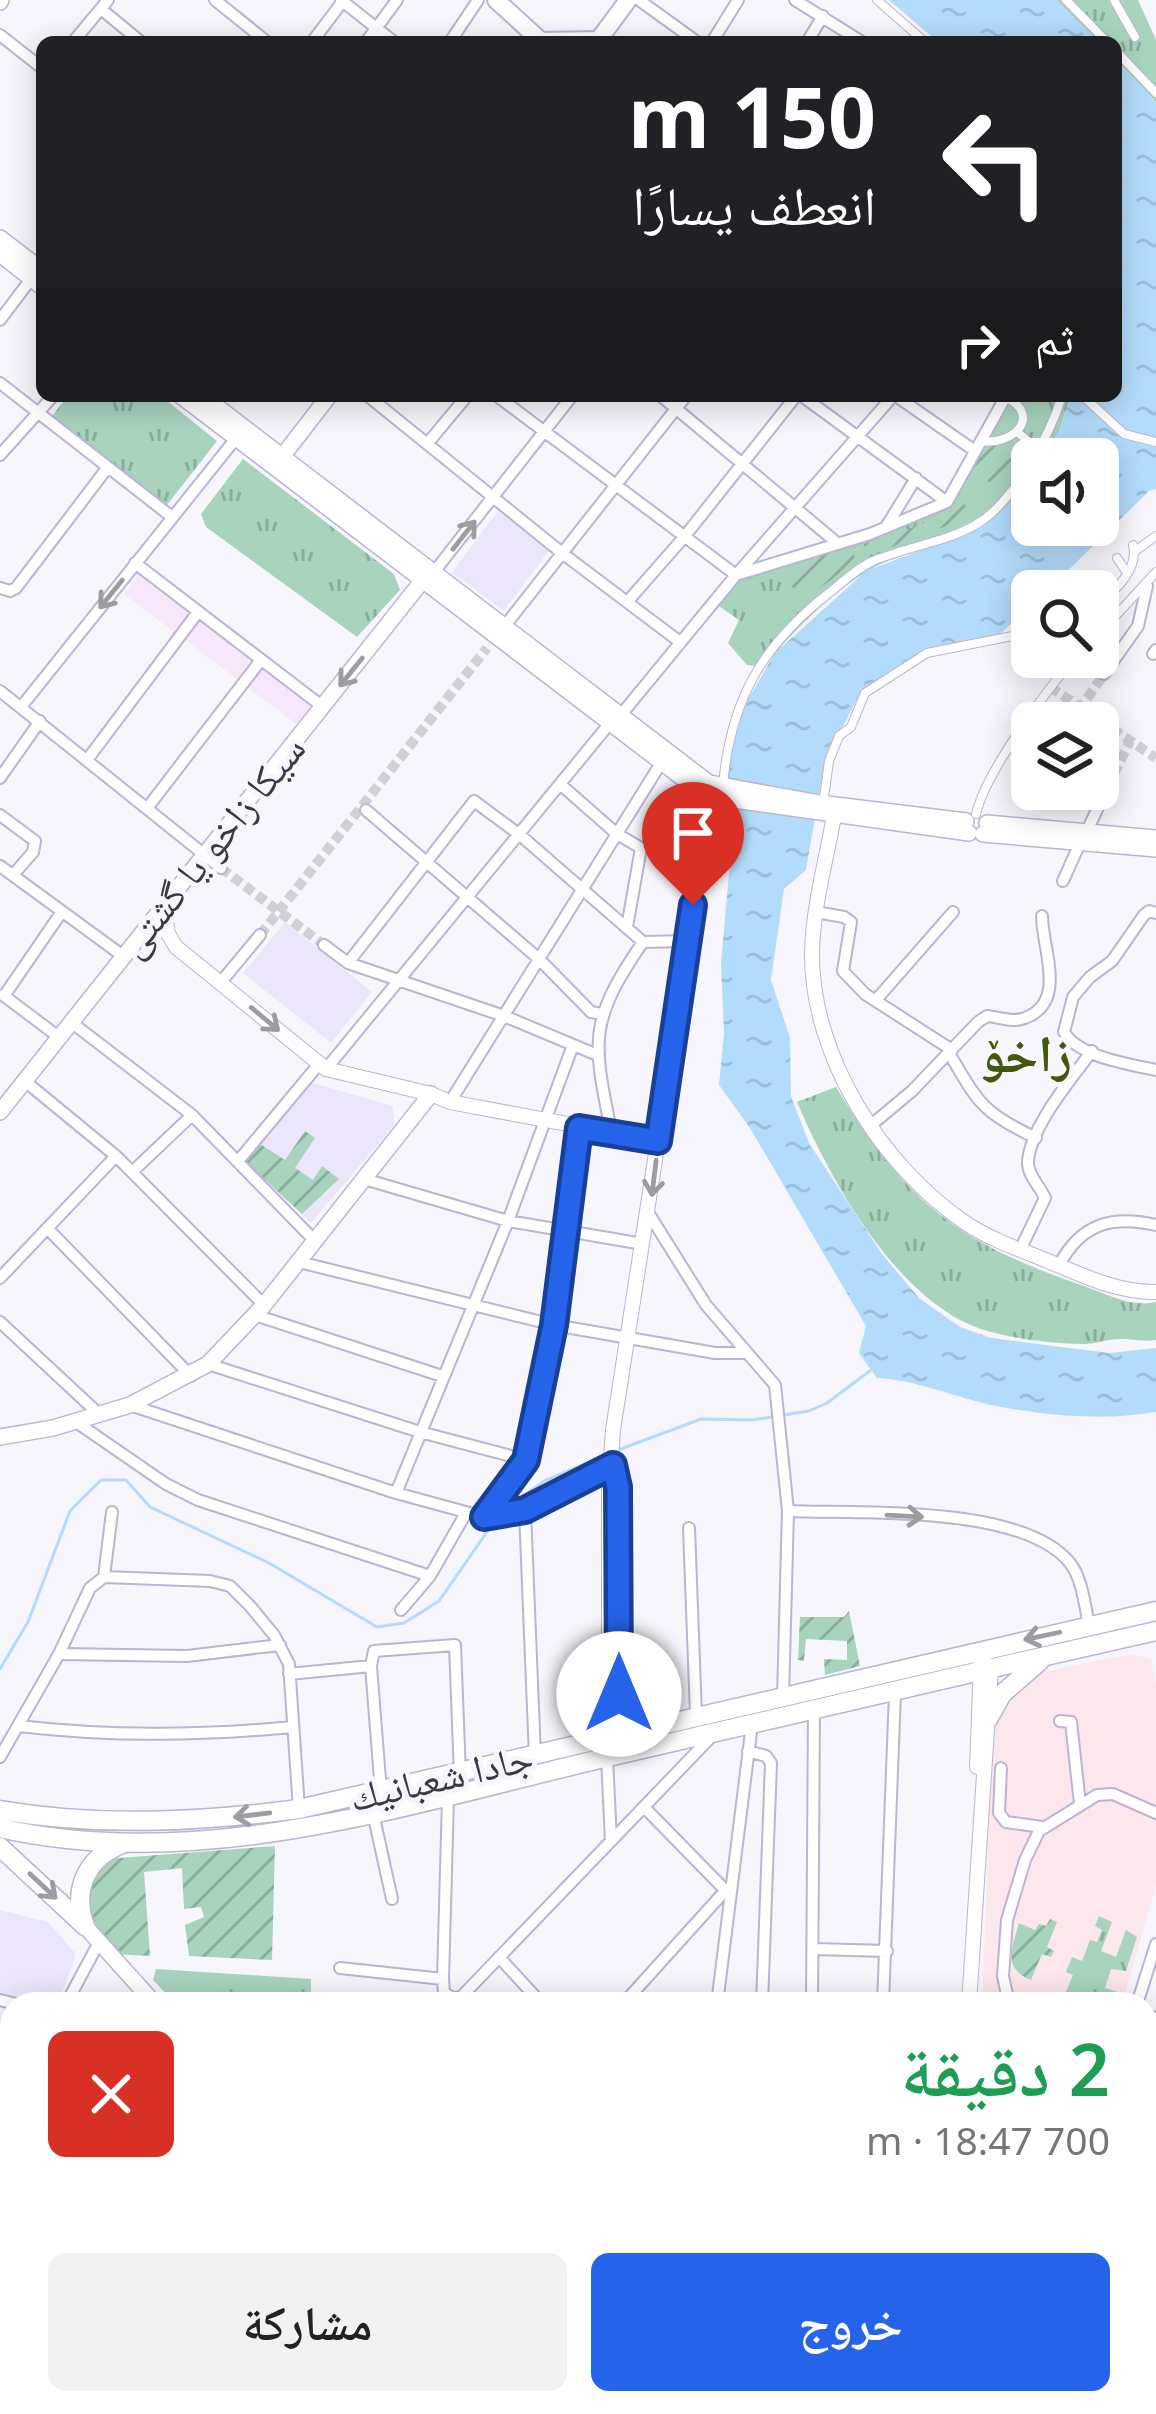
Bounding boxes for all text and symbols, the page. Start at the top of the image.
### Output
text: 150 m [628,58,876,173]
icon: left [918,84,1074,240]
text: انعطف يسارًا [632,167,876,241]
text: ثم [1035,307,1074,368]
icon: right [945,312,1011,378]
map controls [1011,438,1119,810]
button: sound [1011,438,1119,546]
one-way arrow [450,519,477,551]
button: search [1011,570,1119,678]
one-way arrow [98,577,125,609]
one-way arrow [338,656,365,687]
button: layers [1011,702,1119,810]
street label: سیکا زاخو یا گشتى [104,723,316,967]
pin [642,782,744,905]
icon: arrive [660,800,726,866]
one-way arrow [249,1004,280,1032]
district label: زاخۆ [980,1017,1072,1087]
one-way arrow [642,1158,664,1197]
one-way arrow [885,1505,924,1528]
one-way arrow [1023,1626,1061,1649]
position arrow [556,1631,682,1757]
street label: جادا شعبانيك [344,1729,538,1822]
one-way arrow [233,1804,272,1827]
one-way arrow [27,1872,57,1900]
text: 2 دقيقة [900,2019,1110,2117]
button: close [48,2031,174,2157]
text: 700 m · 18:47 [866,2113,1110,2166]
button: مشاركة [48,2253,567,2391]
button: خروج [591,2253,1110,2391]

